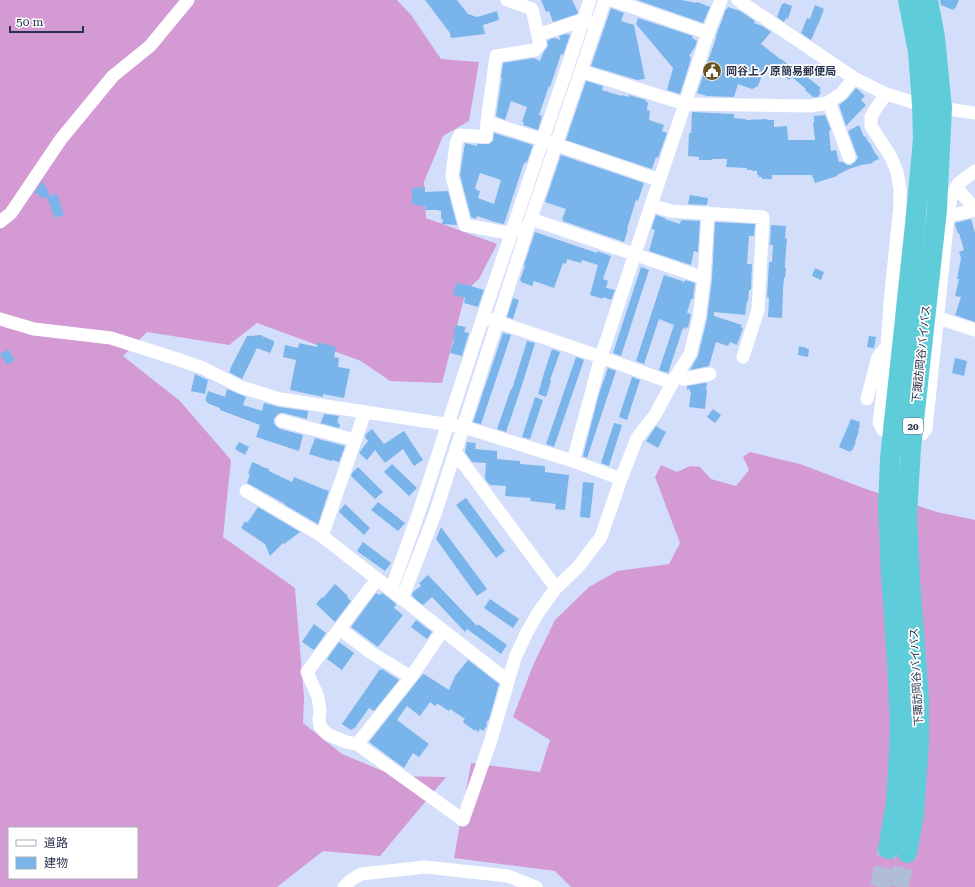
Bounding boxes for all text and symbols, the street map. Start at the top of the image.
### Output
scale bar [10,8,83,34]
text: 50 m [16,15,43,29]
public building icon: 岡谷上ノ原簡易郵便局 [701,60,723,82]
place label: 岡谷上ノ原簡易郵便局 [726,65,836,78]
street label: 下諏訪岡谷バイパス [910,304,933,404]
road number: 20 [903,418,923,434]
street label: 下諏訪岡谷バイパス [907,627,926,727]
legend [8,827,138,879]
text: 道路 [44,836,68,850]
text: 建物 [44,856,68,870]

